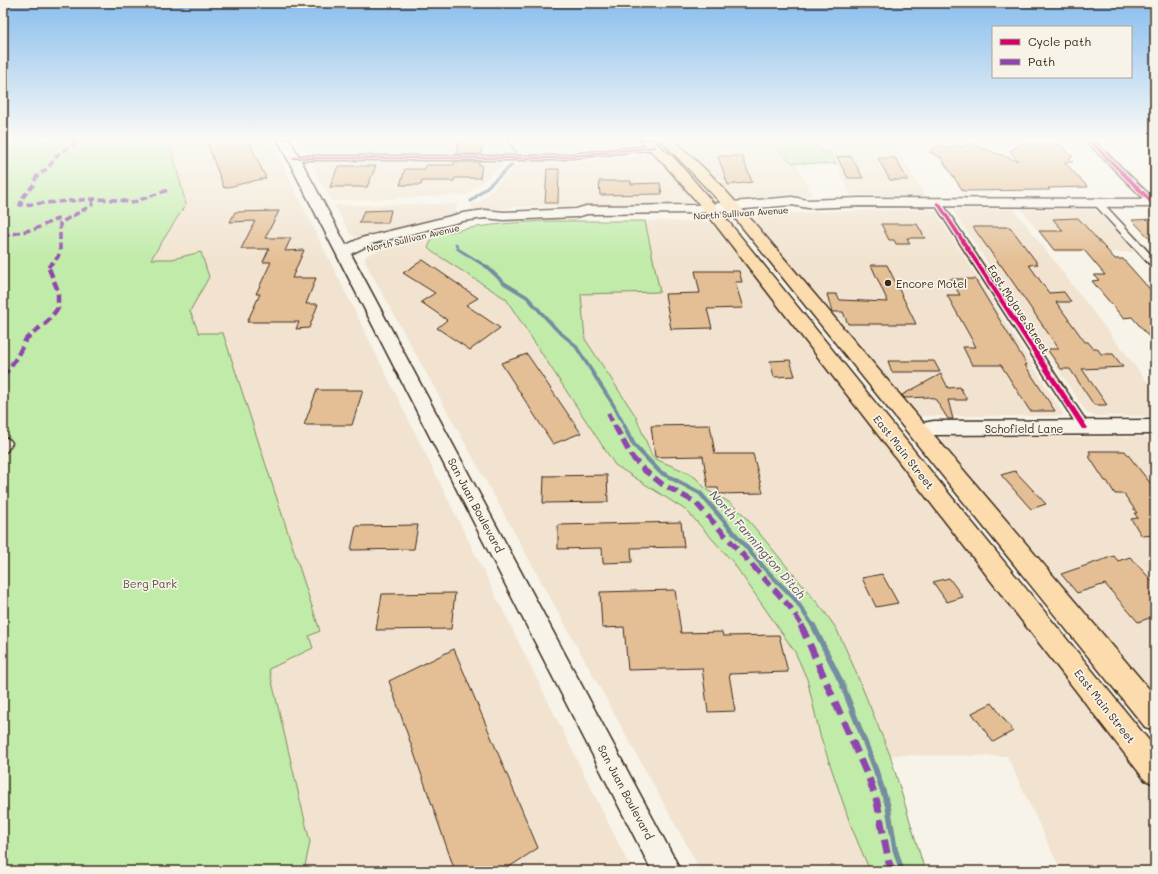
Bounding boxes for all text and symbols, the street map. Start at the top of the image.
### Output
legend [992,26,1132,78]
text: Cycle path [1028,33,1091,49]
text: Path [1028,53,1055,69]
street label: North Sullivan Avenue [693,204,789,222]
street label: North Sullivan Avenue [365,222,461,254]
street label: East Mojave Street [984,261,1054,357]
place label: Encore Motel [896,276,967,291]
marker: Encore Motel [883,278,893,288]
street label: East Main Street [870,412,938,492]
street label: Schofield Lane [985,421,1064,436]
street label: San Juan Boulevard [445,455,507,555]
water label: North Farmington Ditch [706,486,810,602]
park label: Berg Park [123,576,177,591]
street label: East Main Street [1071,666,1139,746]
street label: San Juan Boulevard [595,742,657,842]

